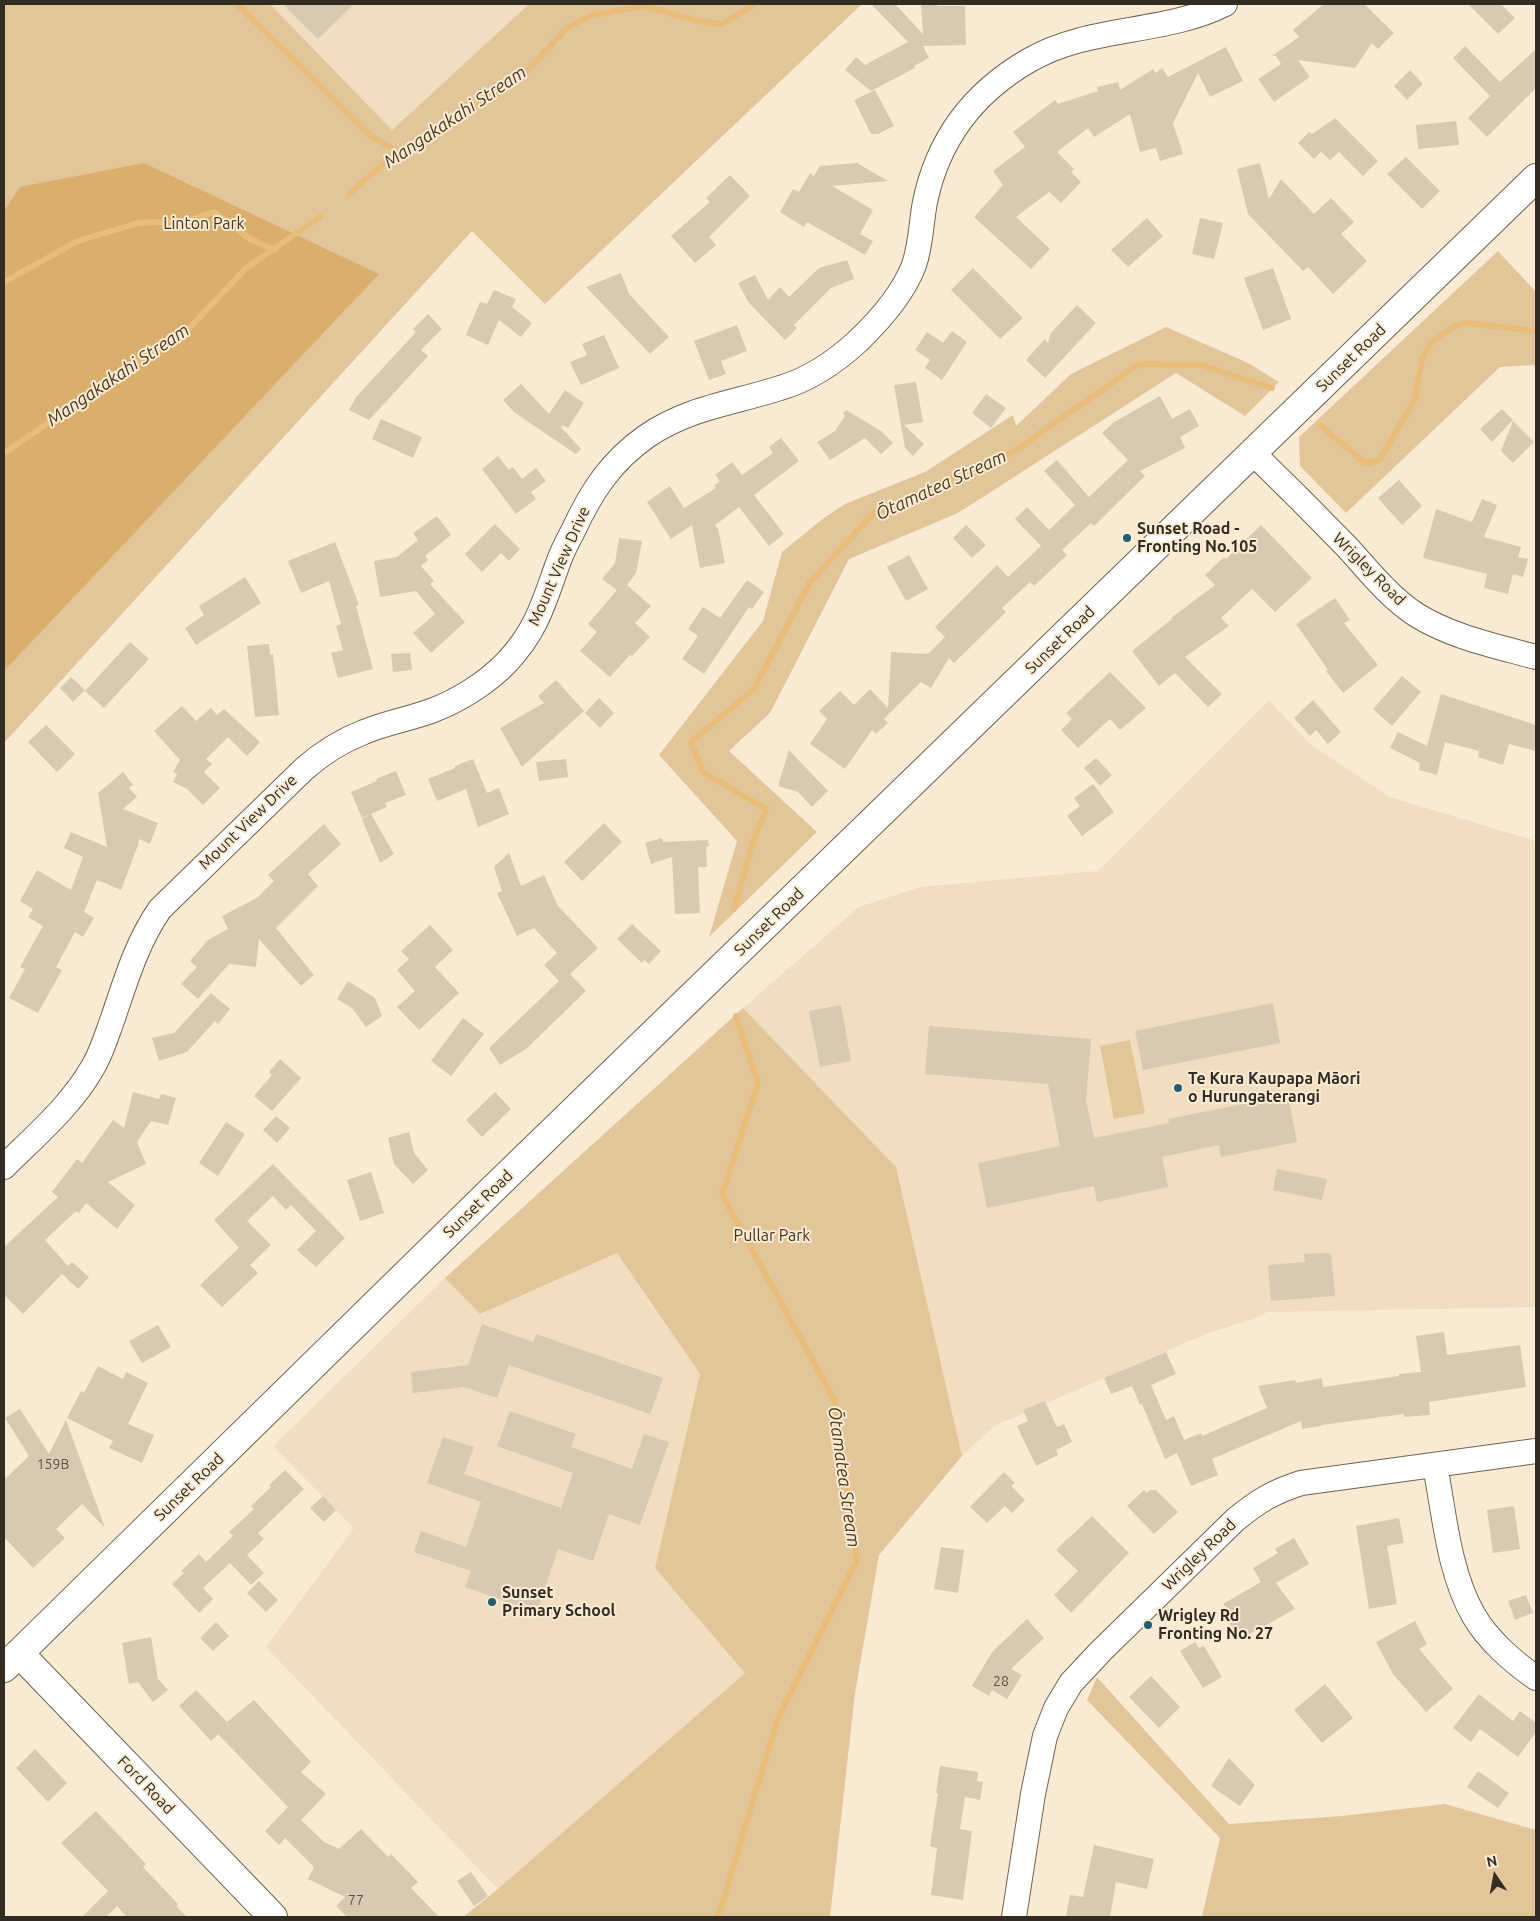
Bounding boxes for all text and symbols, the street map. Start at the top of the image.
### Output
water label: Mangakakahi Stream [380,61,530,173]
park label: Linton Park [163,214,245,234]
water label: Mangakakahi Stream [43,319,193,431]
street label: Sunset Road [1312,320,1390,396]
water label: Ōtamatea Stream [872,445,1010,525]
street label: Mount View Drive [524,503,594,629]
place label: Sunset Road - Fronting No.105 [1137,519,1257,557]
street label: Wrigley Road [1329,529,1409,609]
marker: Sunset Road - Fronting No.105 [1121,532,1133,544]
street label: Sunset Road [1021,602,1099,678]
street label: Mount View Drive [195,770,301,874]
street label: Sunset Road [730,884,808,960]
place label: Te Kura Kaupapa Māori o Hurungaterangi [1188,1069,1361,1107]
marker: Te Kura Kaupapa Māori o Hurungaterangi [1172,1082,1184,1094]
street label: Sunset Road [439,1166,517,1242]
park label: Pullar Park [734,1226,810,1246]
water label: Ōtamatea Stream [823,1405,865,1549]
street label: Sunset Road [150,1449,228,1525]
house number: 159B [37,1456,69,1472]
street label: Wrigley Road [1158,1515,1240,1595]
place label: Sunset Primary School [502,1583,615,1621]
marker: Sunset Primary School [486,1596,498,1608]
place label: Wrigley Rd Fronting No. 27 [1158,1606,1273,1644]
marker: Wrigley Rd Fronting No. 27 [1142,1619,1154,1631]
house number: 28 [993,1673,1009,1689]
street label: Ford Road [113,1752,179,1818]
north arrow [1470,1851,1520,1901]
text: N [1485,1852,1499,1870]
house number: 77 [348,1892,364,1908]

